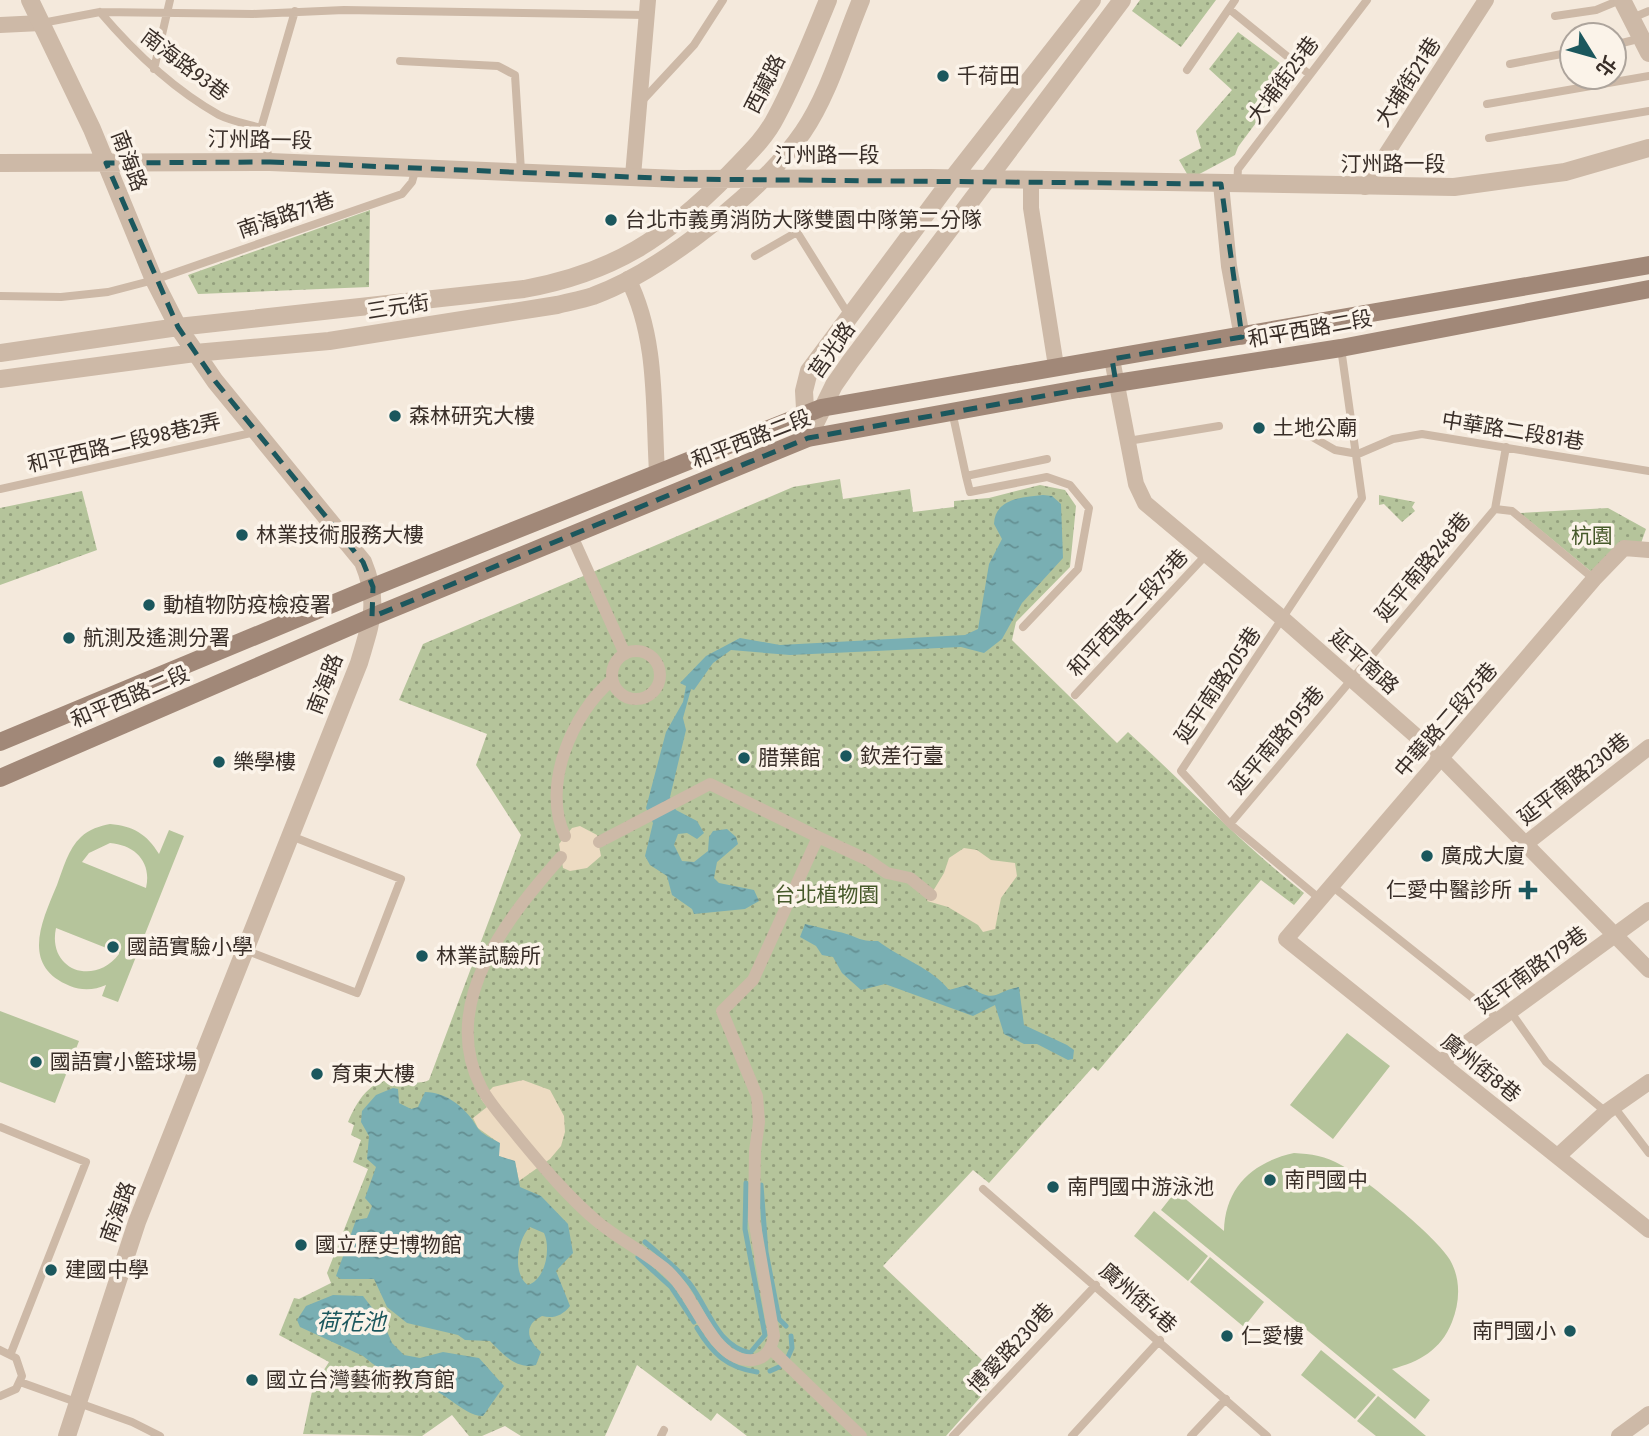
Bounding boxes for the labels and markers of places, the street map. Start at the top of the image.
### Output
place label: 千荷田 [957,63,1020,89]
marker: 千荷田 [935,68,951,84]
place label: 台北市義勇消防大隊雙園中隊第二分隊 [625,207,982,233]
marker: 台北市義勇消防大隊雙園中隊第二分隊 [603,212,619,228]
place label: 森林研究大樓 [409,403,535,429]
marker: 森林研究大樓 [387,408,403,424]
place label: 土地公廟 [1273,415,1357,441]
marker: 土地公廟 [1251,420,1267,436]
place label: 林業技術服務大樓 [256,522,424,548]
marker: 林業技術服務大樓 [234,527,250,543]
place label: 動植物防疫檢疫署 [163,592,331,618]
marker: 動植物防疫檢疫署 [141,597,157,613]
place label: 航測及遙測分署 [83,625,230,651]
marker: 航測及遙測分署 [61,630,77,646]
place label: 欽差行臺 [860,743,944,769]
place label: 腊葉館 [758,745,821,771]
marker: 欽差行臺 [838,748,854,764]
place label: 樂學樓 [233,749,296,775]
marker: 腊葉館 [736,750,752,766]
marker: 樂學樓 [211,754,227,770]
place label: 廣成大廈 [1441,843,1525,869]
marker: 廣成大廈 [1419,848,1435,864]
place label: 仁愛中醫診所 [1386,877,1512,903]
marker: 仁愛中醫診所 [1518,880,1538,900]
place label: 國語實驗小學 [127,934,253,960]
marker: 國語實驗小學 [105,939,121,955]
place label: 林業試驗所 [436,943,541,969]
marker: 林業試驗所 [414,948,430,964]
place label: 國語實小籃球場 [50,1049,197,1075]
marker: 國語實小籃球場 [28,1054,44,1070]
place label: 育東大樓 [331,1061,415,1087]
marker: 育東大樓 [309,1066,325,1082]
place label: 南門國中 [1284,1167,1368,1193]
marker: 南門國中 [1262,1172,1278,1188]
place label: 南門國中游泳池 [1067,1174,1214,1200]
marker: 南門國中游泳池 [1045,1179,1061,1195]
place label: 國立歷史博物館 [315,1232,462,1258]
marker: 國立歷史博物館 [293,1237,309,1253]
place label: 建國中學 [65,1257,149,1283]
marker: 建國中學 [43,1262,59,1278]
place label: 南門國小 [1472,1318,1556,1344]
place label: 仁愛樓 [1241,1323,1304,1349]
marker: 南門國小 [1562,1323,1578,1339]
marker: 仁愛樓 [1219,1328,1235,1344]
place label: 國立台灣藝術教育館 [266,1367,455,1393]
marker: 國立台灣藝術教育館 [244,1372,260,1388]

